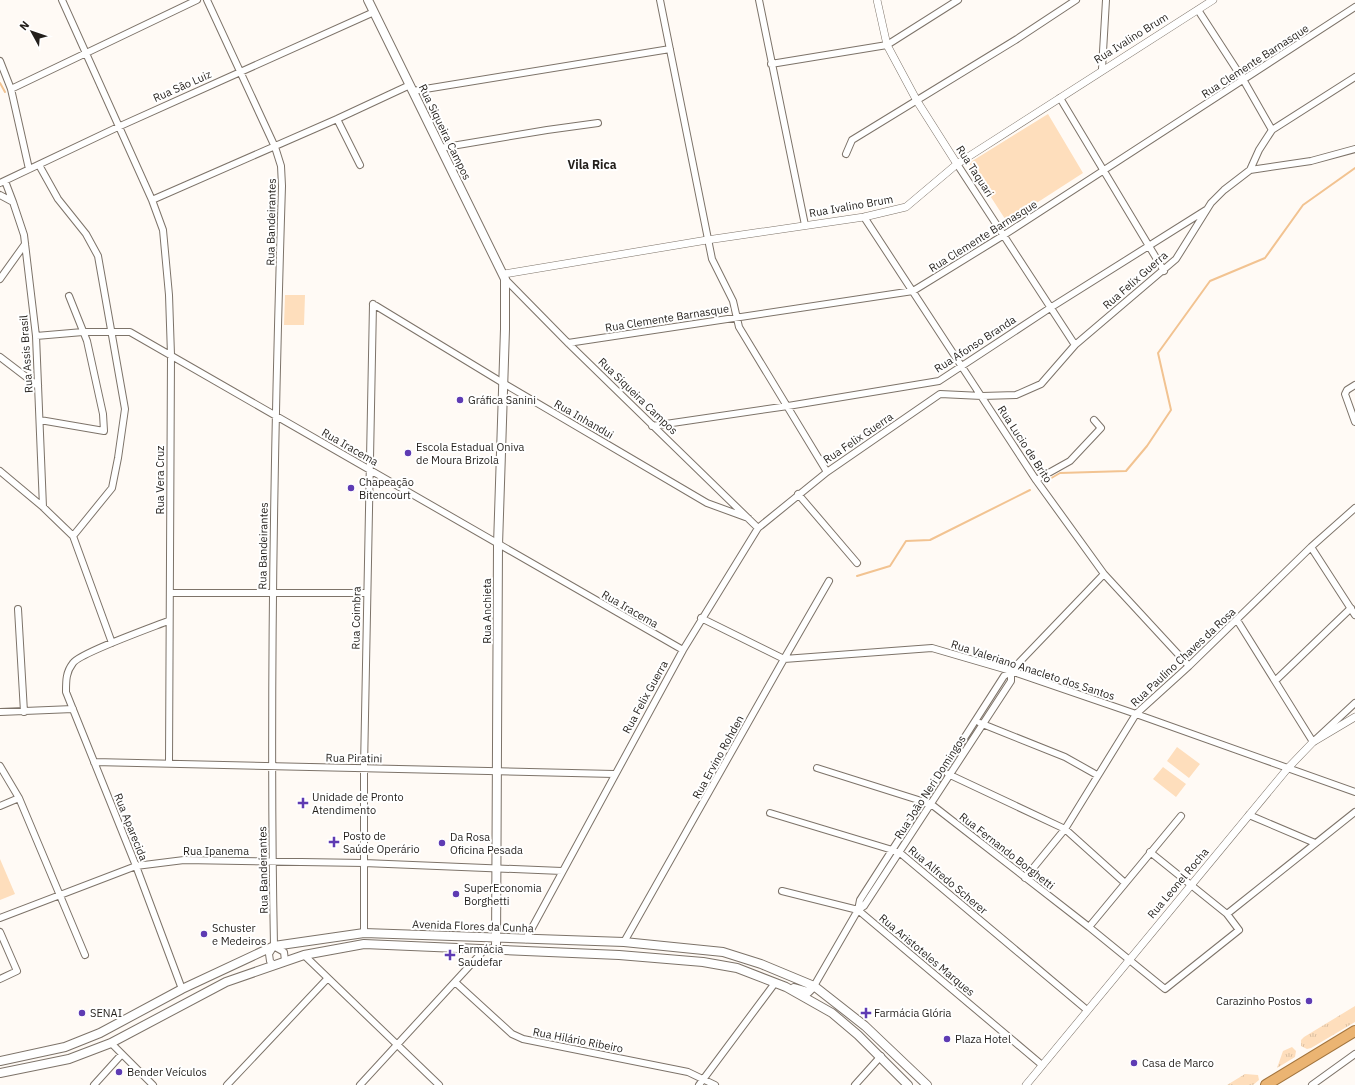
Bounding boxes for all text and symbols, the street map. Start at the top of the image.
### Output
street label: Rua Ivalino Brum [1091,9,1171,67]
north arrow [12,12,52,52]
text: N [16,18,32,33]
street label: Rua Clemente Barnasque [1199,21,1311,101]
street label: Rua São Luiz [151,67,213,105]
street label: Rua Siqueira Campos [416,82,474,182]
street label: Rua Taquari [953,143,997,199]
district label: Vila Rica [567,157,617,172]
street label: Rua Bandeirantes [263,178,279,266]
street label: Rua Ivalino Brum [808,192,894,220]
street label: Rua Clemente Barnasque [926,197,1040,275]
street label: Rua Felix Guerra [1100,248,1170,312]
street label: Rua Clemente Barnasque [604,301,730,335]
street label: Rua Afonso Branda [932,312,1019,376]
street label: Rua Assis Brasil [16,314,36,394]
street label: Rua Siqueira Campos [595,355,681,437]
place label: Gráfica Sanini [468,393,536,407]
marker: Gráfica Sanini [455,395,465,405]
street label: Rua Inhandui [552,396,616,442]
street label: Rua Lucio de Brito [995,403,1055,485]
street label: Rua Felix Guerra [820,409,896,467]
street label: Rua Iracema [319,425,381,469]
place label: Escola Estadual Oniva de Moura Brizola [416,440,524,467]
street label: Rua Vera Cruz [153,446,167,514]
marker: Escola Estadual Oniva de Moura Brizola [403,448,413,458]
place label: Chapeação Bitencourt [359,475,414,502]
marker: Chapeação Bitencourt [346,483,356,493]
street label: Rua Bandeirantes [255,502,271,590]
street label: Rua Anchieta [480,578,494,644]
street label: Rua Coimbra [348,586,364,650]
street label: Rua Iracema [599,587,661,631]
street label: Rua Paulino Chaves da Rosa [1128,605,1239,709]
street label: Rua Valeriano Anacleto dos Santos [949,637,1117,703]
street label: Rua Felix Guerra [619,658,671,736]
street label: Rua Ervino Rohden [689,713,747,801]
street label: Rua João Neri Domingos [891,733,969,841]
street label: Rua Piratini [326,751,382,765]
place label: Unidade de Pronto Atendimento [312,790,404,817]
street label: Rua Aparecida [111,791,151,863]
marker: Unidade de Pronto Atendimento [297,797,309,809]
street label: Rua Fernando Borghetti [957,810,1057,892]
street label: Rua Bandeirantes [255,826,271,914]
place label: Posto de Saúde Operário [343,829,420,856]
place label: Da Rosa Oficina Pesada [450,830,523,857]
marker: Posto de Saúde Operário [328,836,340,848]
marker: Da Rosa Oficina Pesada [437,838,447,848]
street label: Rua Alfredo Scherer [906,843,990,917]
street label: Rua Ipanema [183,844,249,858]
street label: Rua Leonel Rocha [1144,845,1212,921]
place label: SuperEconomia Borghetti [464,881,542,908]
marker: SuperEconomia Borghetti [451,889,461,899]
street label: Rua Aristoteles Marques [876,911,978,999]
street label: Avenida Flores da Cunha [412,917,534,935]
place label: Schuster e Medeiros [212,921,266,948]
marker: Schuster e Medeiros [199,929,209,939]
place label: Farmácia Saudefar [458,942,503,969]
marker: Farmácia Saudefar [445,950,455,960]
place label: Carazinho Postos [1216,994,1301,1008]
marker: Carazinho Postos [1304,996,1314,1006]
place label: SENAI [90,1006,122,1020]
place label: Farmácia Glória [874,1006,951,1020]
marker: SENAI [77,1008,87,1018]
marker: Farmácia Glória [861,1008,871,1018]
street label: Rua Hilário Ribeiro [532,1024,624,1056]
place label: Plaza Hotel [955,1032,1011,1046]
marker: Plaza Hotel [942,1034,952,1044]
place label: Casa de Marco [1142,1056,1214,1070]
marker: Casa de Marco [1129,1058,1139,1068]
place label: Bender Veículos [127,1065,207,1079]
marker: Bender Veículos [114,1067,124,1077]

